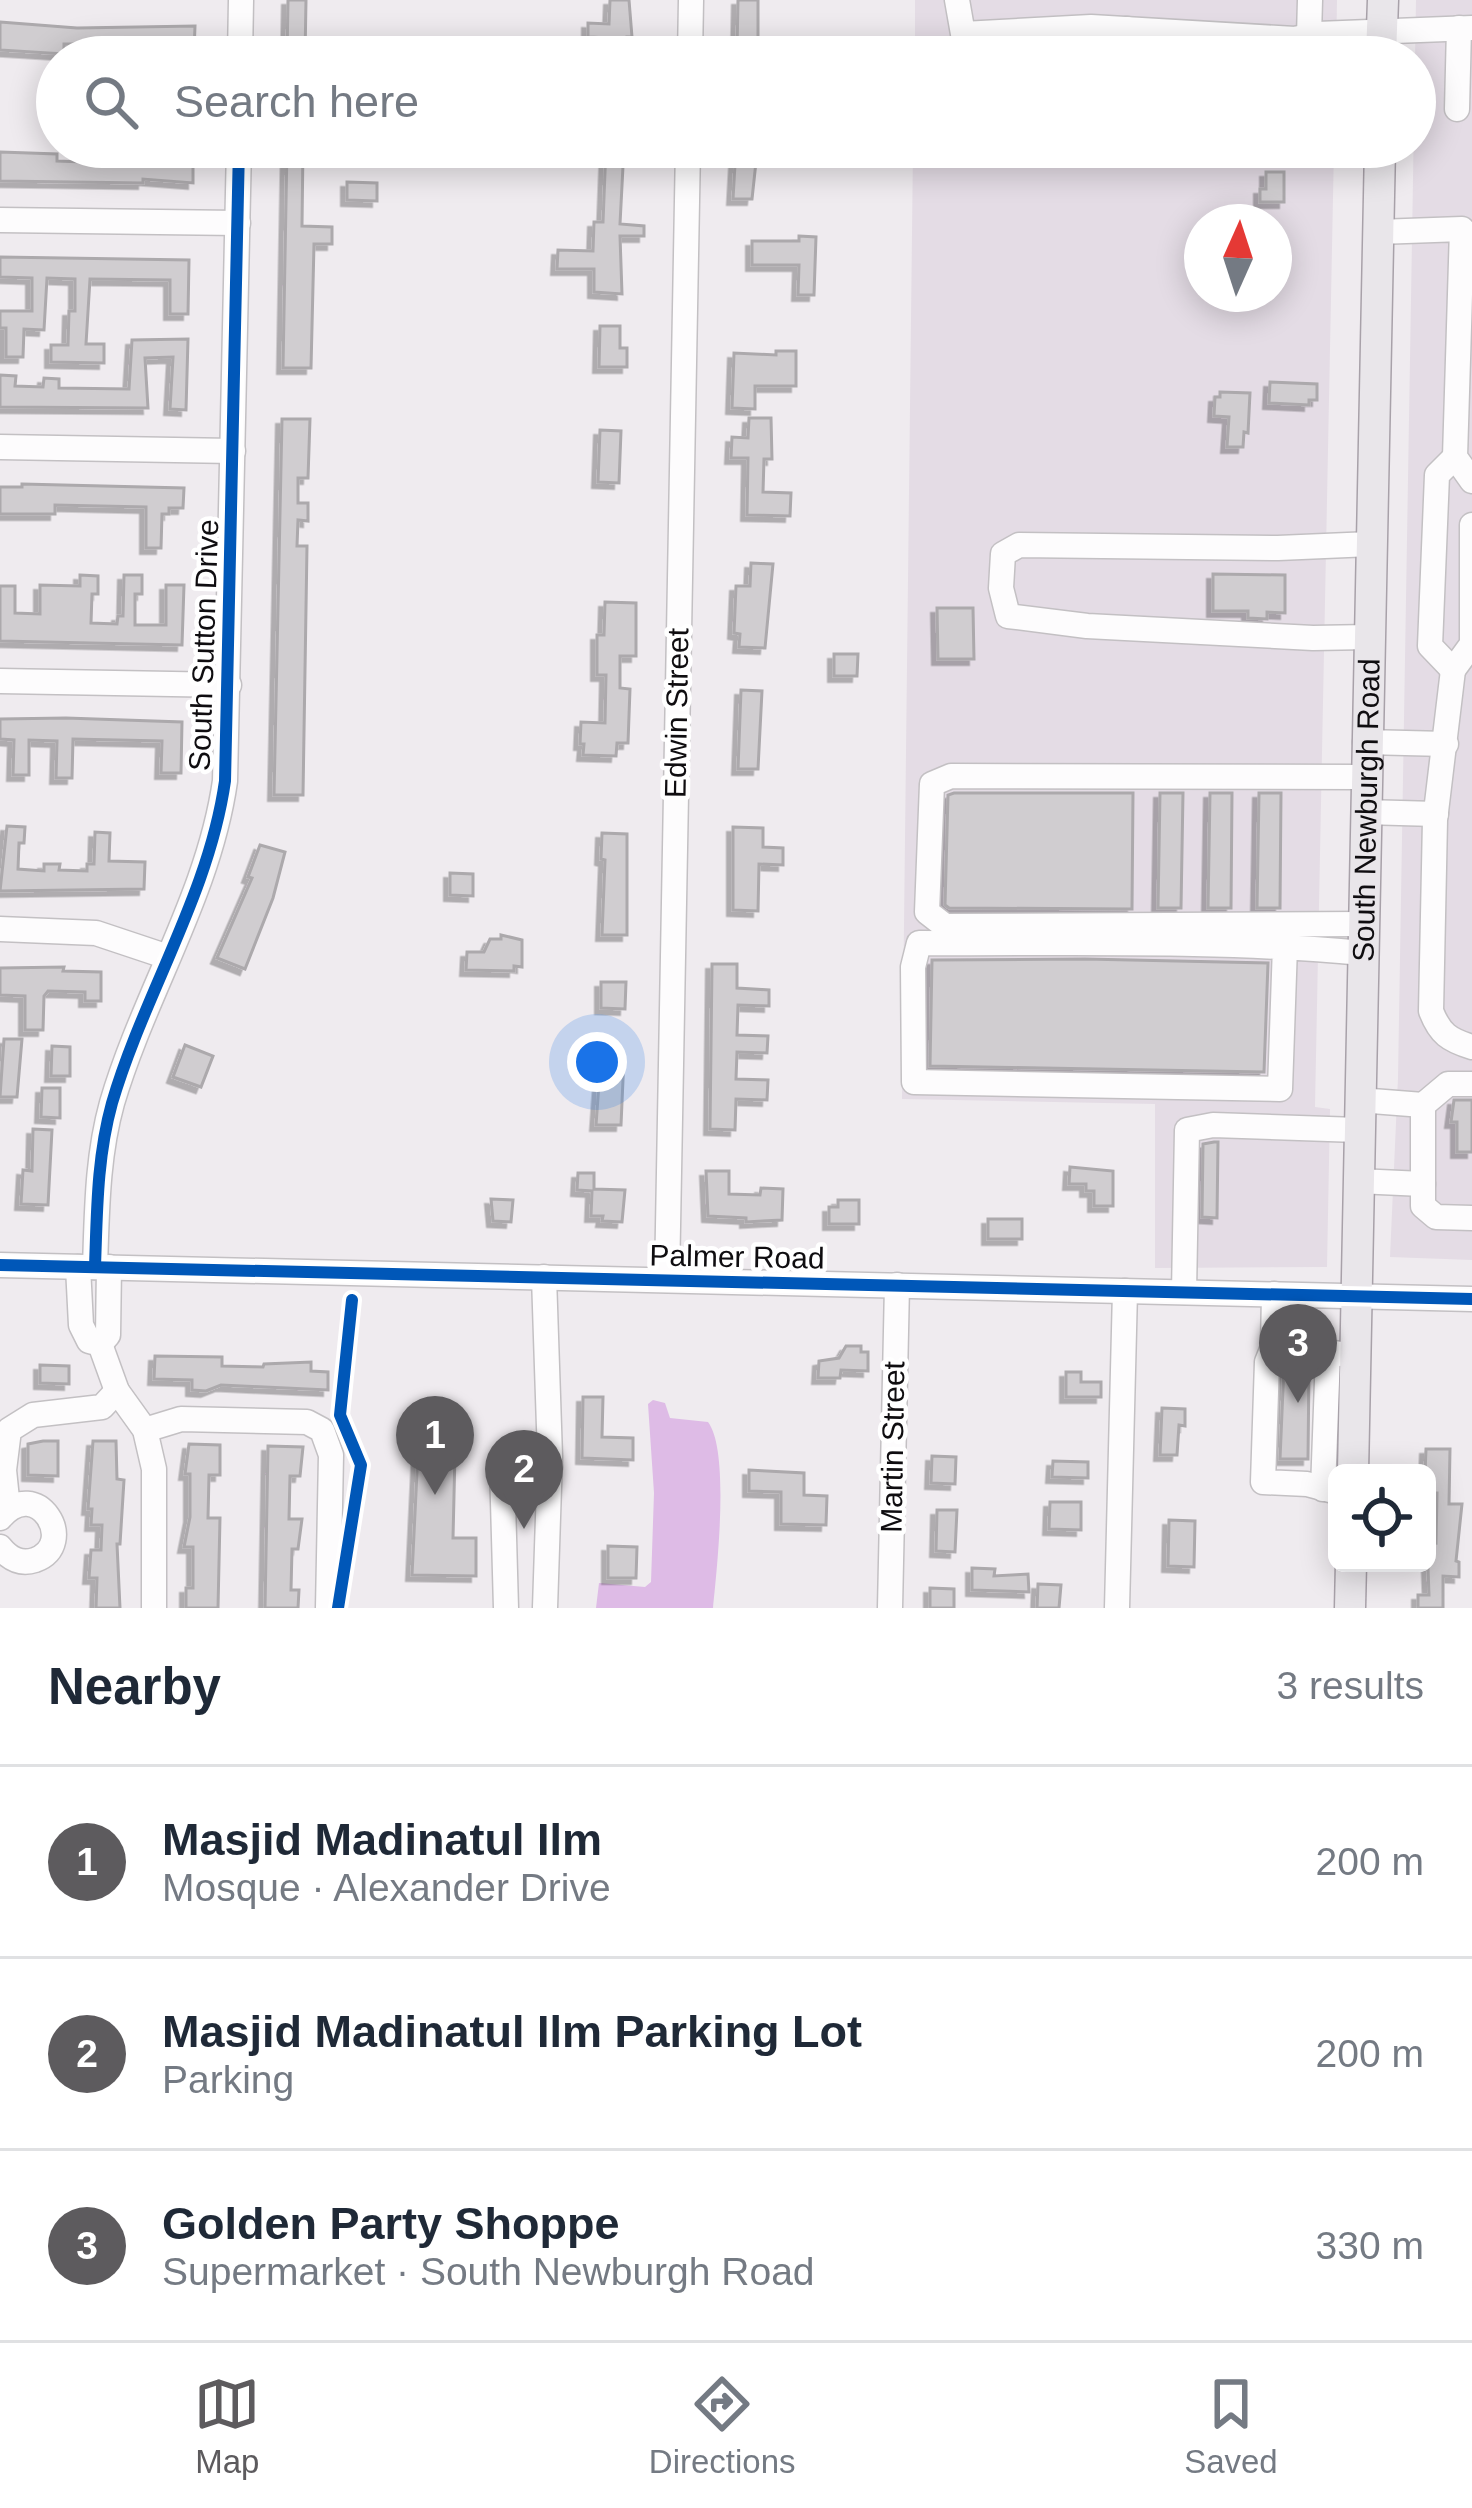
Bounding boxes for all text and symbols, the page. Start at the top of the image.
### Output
search box [36,36,1436,168]
icon: search [78,69,144,135]
text: Search here [174,76,419,127]
north arrow [1184,204,1292,312]
street label: South Sutton Drive [183,519,224,771]
street label: Edwin Street [659,627,694,798]
street label: South Newburgh Road [1346,658,1386,962]
your location [567,1032,627,1092]
street label: Palmer Road [649,1238,825,1275]
pin: 3 [1259,1304,1337,1403]
street label: Martin Street [875,1360,911,1533]
pin: 1 [396,1396,474,1495]
pin: 2 [485,1430,563,1529]
map controls [1328,1464,1436,1572]
button: locate [1328,1464,1436,1572]
text: Nearby [48,1658,221,1715]
text: 3 results [1277,1664,1424,1707]
text: Masjid Madinatul Ilm [162,1814,602,1865]
text: 1 [76,1840,98,1883]
text: 200 m [1316,1840,1424,1883]
text: Mosque · Alexander Drive [162,1866,611,1909]
text: Masjid Madinatul Ilm Parking Lot [162,2006,862,2057]
text: 2 [76,2032,98,2075]
text: 200 m [1316,2032,1424,2075]
text: Parking [162,2058,294,2101]
text: Golden Party Shoppe [162,2198,620,2249]
text: 3 [76,2224,98,2267]
text: 330 m [1316,2224,1424,2267]
text: Supermarket · South Newburgh Road [162,2250,815,2293]
tab: Map [194,2371,260,2481]
tab: Directions [649,2371,796,2481]
tab: Saved [1184,2371,1278,2481]

